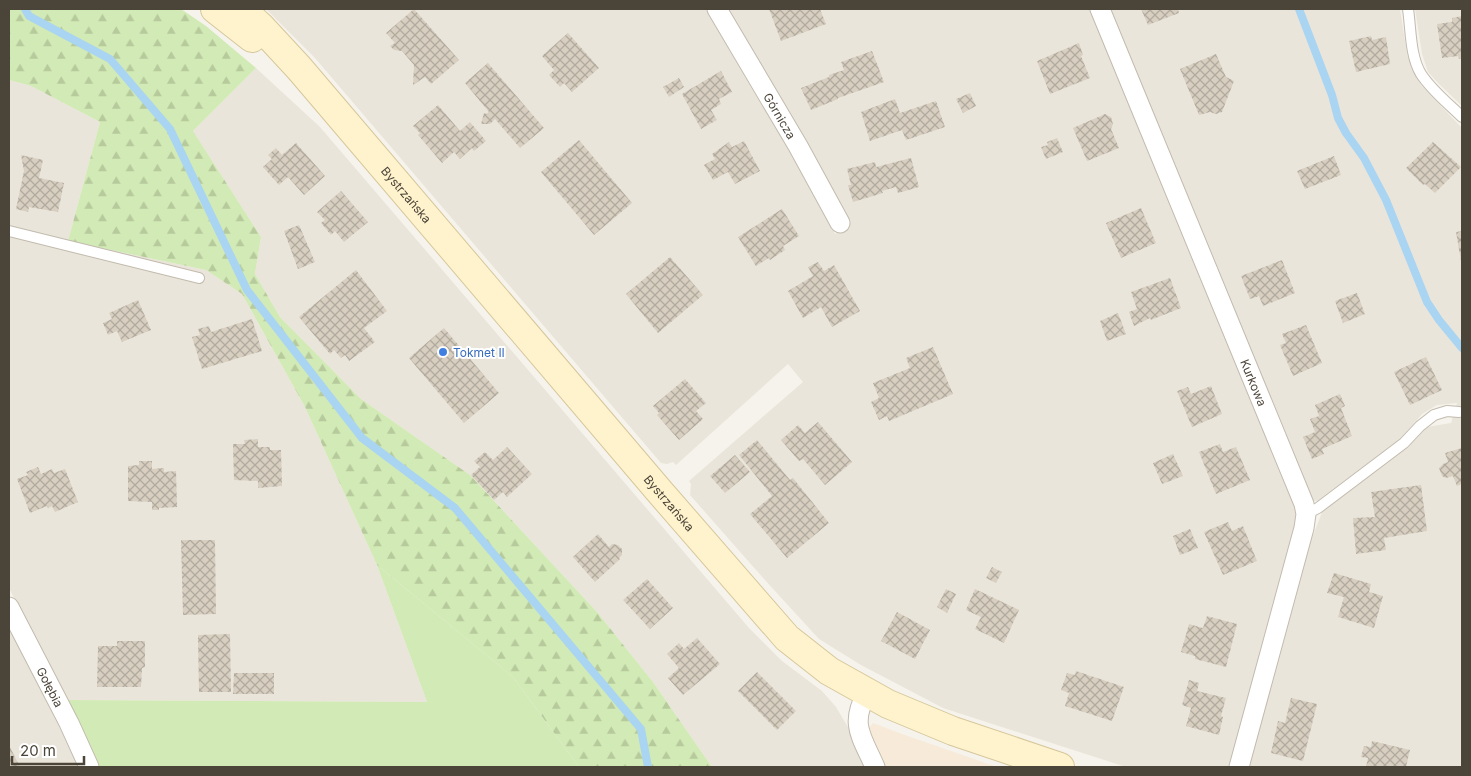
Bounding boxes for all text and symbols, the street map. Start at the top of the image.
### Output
street label: Górnicza [761,90,800,141]
street label: Bystrzańska [378,163,435,226]
place label: Tokmet II [453,345,505,360]
marker: Tokmet II [437,346,449,358]
street label: Kurkowa [1238,357,1270,408]
street label: Bystrzańska [641,472,698,534]
street label: Gołębia [34,664,67,710]
scale bar [12,734,85,766]
text: 20 m [20,741,56,760]

